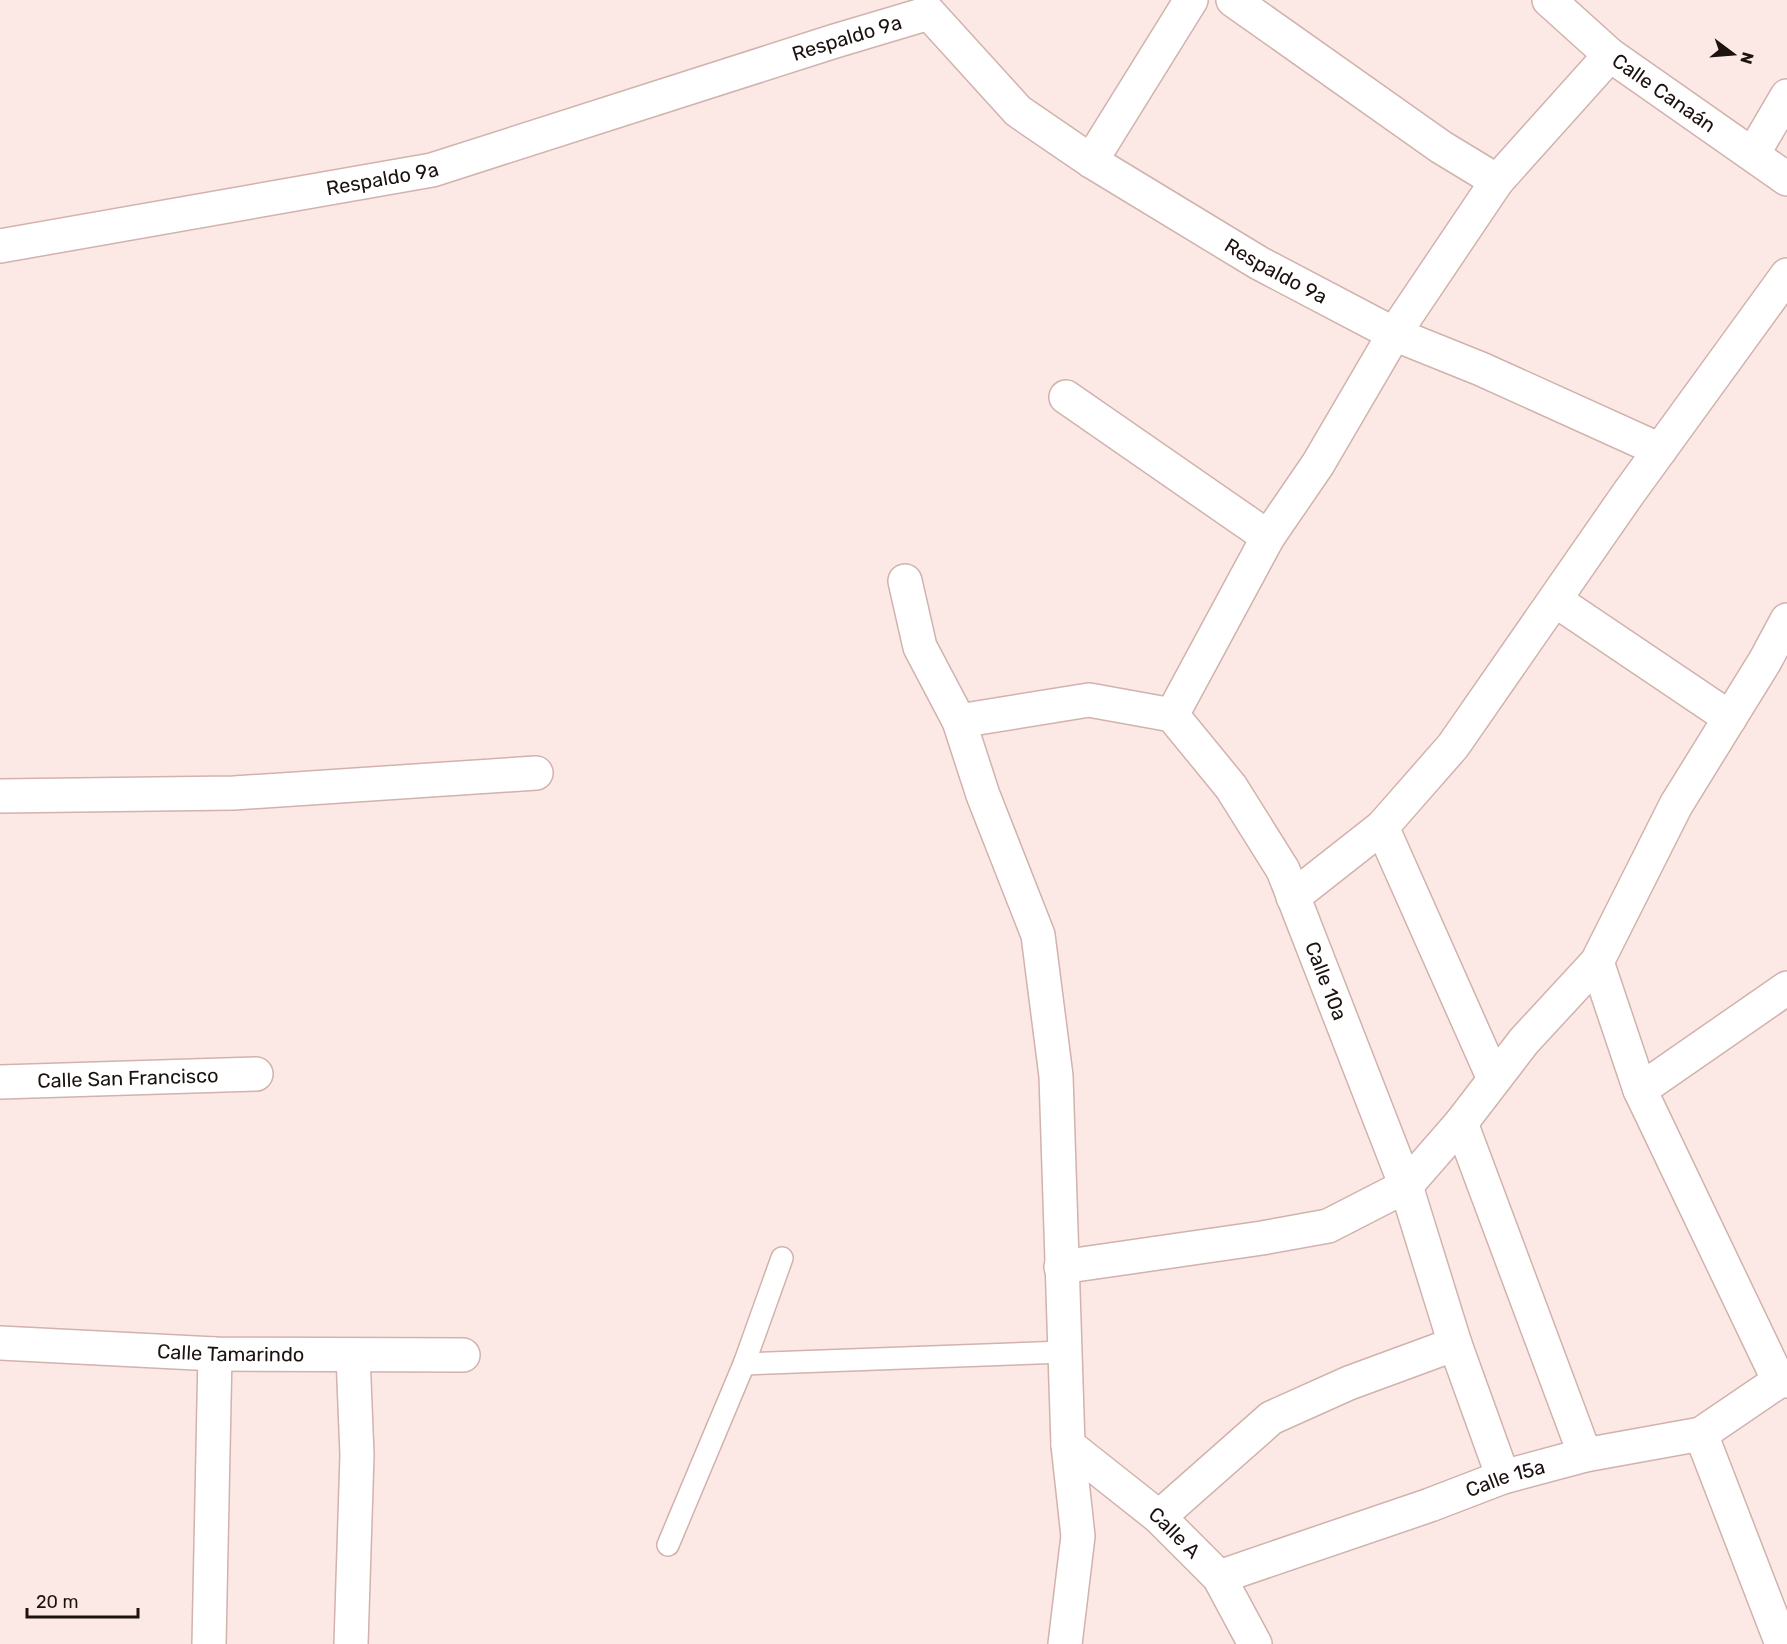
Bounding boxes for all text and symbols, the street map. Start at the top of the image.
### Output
street label: Respaldo 9a [789,10,905,66]
north arrow [1703,24,1763,84]
street label: Calle Canaán [1608,48,1720,137]
text: N [1736,50,1758,66]
street label: Respaldo 9a [324,157,441,200]
street label: Respaldo 9a [1220,233,1331,309]
street label: Calle 10a [1300,938,1352,1024]
street label: Calle San Francisco [37,1063,219,1093]
street label: Calle Tamarindo [157,1339,304,1366]
street label: Calle 15a [1462,1454,1547,1502]
street label: Calle A [1144,1502,1205,1563]
scale bar [27,1581,138,1619]
text: 20 m [36,1591,78,1613]

